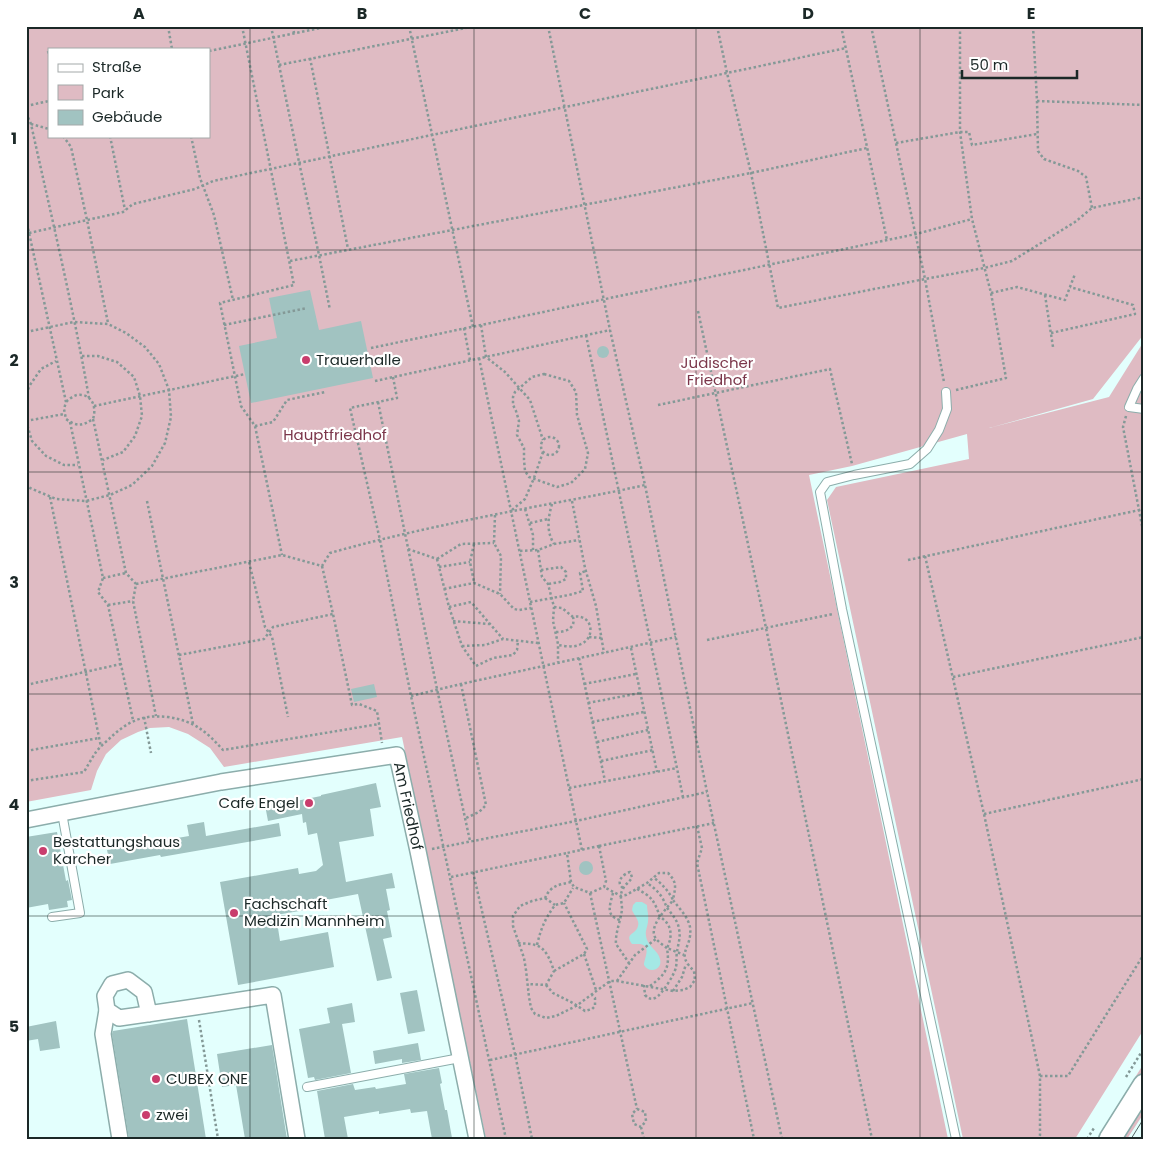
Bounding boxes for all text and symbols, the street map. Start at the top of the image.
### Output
text: A [133,2,145,25]
text: B [357,2,367,25]
text: C [579,2,591,25]
text: D [802,2,814,25]
text: E [1027,2,1035,25]
legend [48,48,210,138]
scale bar [962,48,1078,80]
text: 50 m [970,54,1008,75]
text: Straße [92,56,142,77]
text: Park [92,82,124,103]
text: Gebäude [92,106,162,127]
text: 1 [11,127,17,150]
text: 2 [9,349,19,372]
place label: Trauerhalle [316,349,401,370]
park label: Jüdischer Friedhof [681,352,754,390]
marker: Trauerhalle [300,354,312,366]
park label: Hauptfriedhof [283,424,387,445]
text: 3 [9,571,19,594]
street label: Am Friedhof [389,760,429,852]
place label: Cafe Engel [219,792,299,813]
text: 4 [9,793,20,816]
marker: Cafe Engel [303,797,315,809]
place label: Bestattungshaus Karcher [53,831,180,869]
marker: Bestattungshaus Karcher [37,845,49,857]
place label: Fachschaft Medizin Mannheim [244,893,384,931]
marker: Fachschaft Medizin Mannheim [228,907,240,919]
text: 5 [9,1015,19,1038]
place label: CUBEX ONE [166,1068,248,1089]
marker: CUBEX ONE [150,1073,162,1085]
place label: zwei [156,1104,188,1125]
marker: zwei [140,1109,152,1121]

